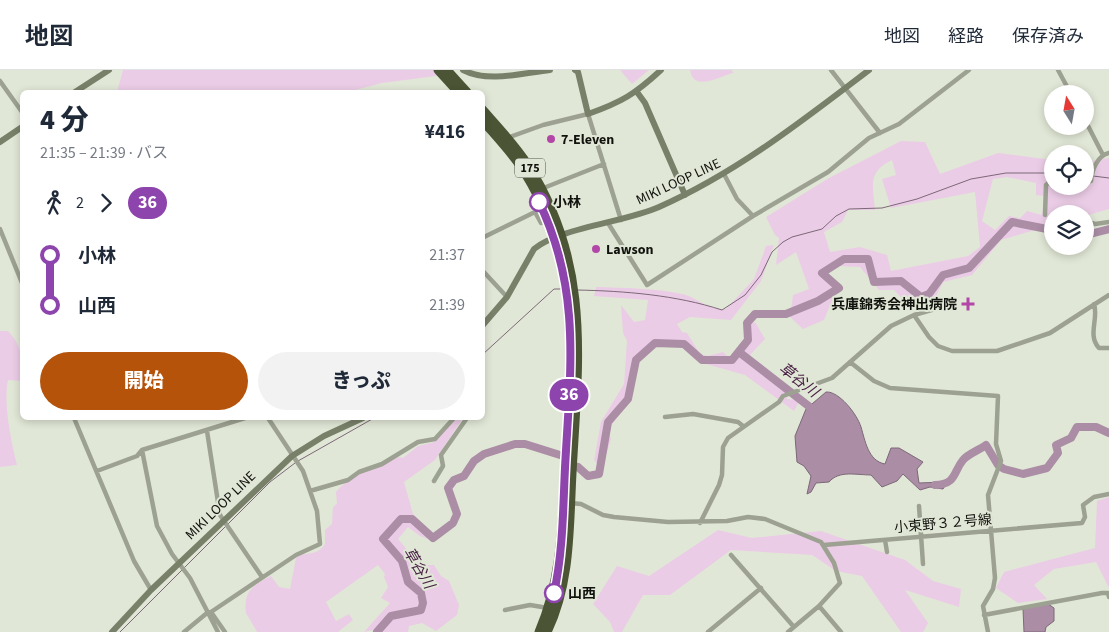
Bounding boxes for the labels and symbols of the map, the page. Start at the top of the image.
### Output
north arrow [1044,85,1094,135]
place label: 7-Eleven [561,130,614,150]
marker: 7-Eleven [545,133,557,145]
street label: MIKI LOOP LINE [633,154,724,210]
road number: 175 [515,159,545,178]
marker: 小林 [529,192,549,212]
place label: 小林 [553,193,581,213]
place label: Lawson [606,240,653,260]
marker: Lawson [590,243,602,255]
place label: 兵庫錦秀会神出病院 [831,295,957,315]
marker: 兵庫錦秀会神出病院 [961,297,975,311]
water label: 草谷川 [774,358,824,404]
line badge: 36 [546,379,592,411]
street label: MIKI LOOP LINE [181,467,260,545]
street label: 小束野３２号線 [893,510,993,538]
water label: 草谷川 [398,544,440,595]
marker: 山西 [544,583,564,603]
place label: 山西 [568,584,596,604]

